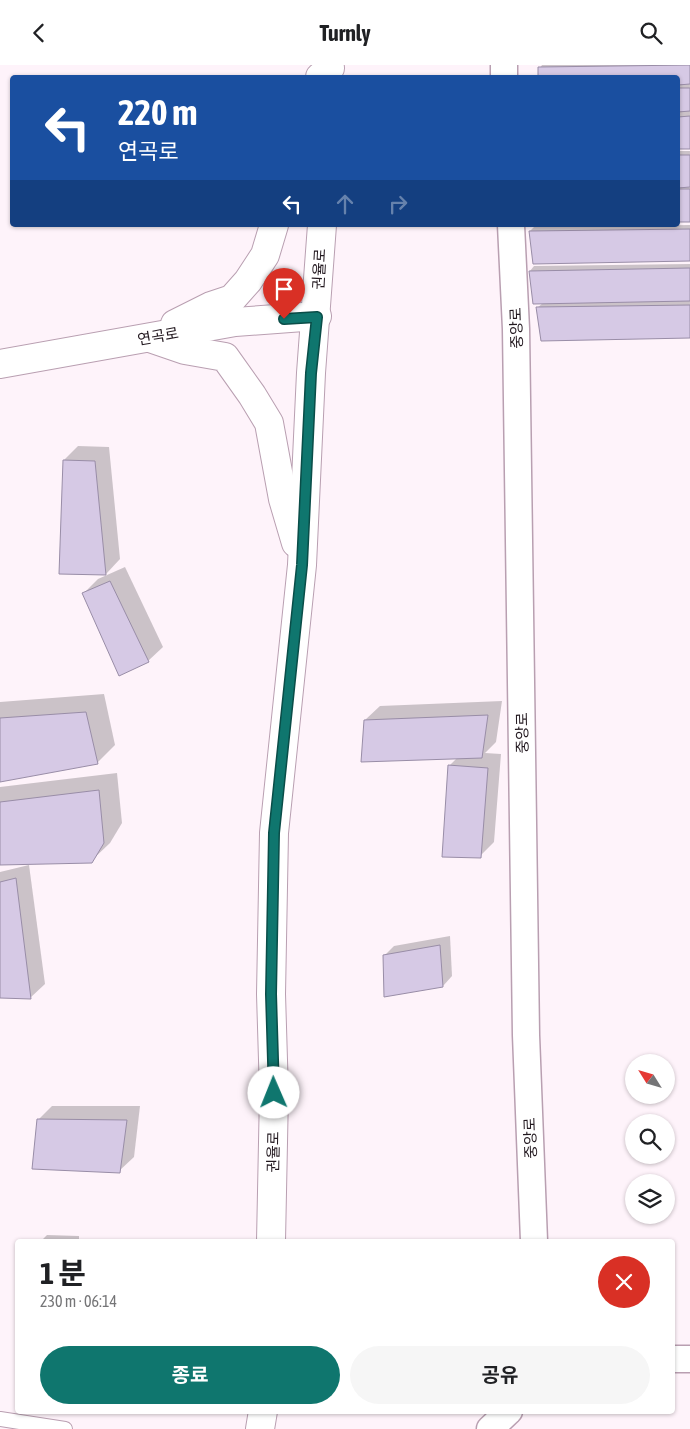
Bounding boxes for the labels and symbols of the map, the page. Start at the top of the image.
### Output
street label: 권율로 [309,248,329,290]
pin [263,268,305,319]
street label: 중앙로 [507,307,525,349]
street label: 연곡로 [136,324,180,348]
street label: 중앙로 [513,712,531,754]
north arrow [625,1054,675,1104]
position arrow [247,1066,299,1118]
street label: 중앙로 [521,1117,539,1159]
street label: 권율로 [264,1131,282,1173]

